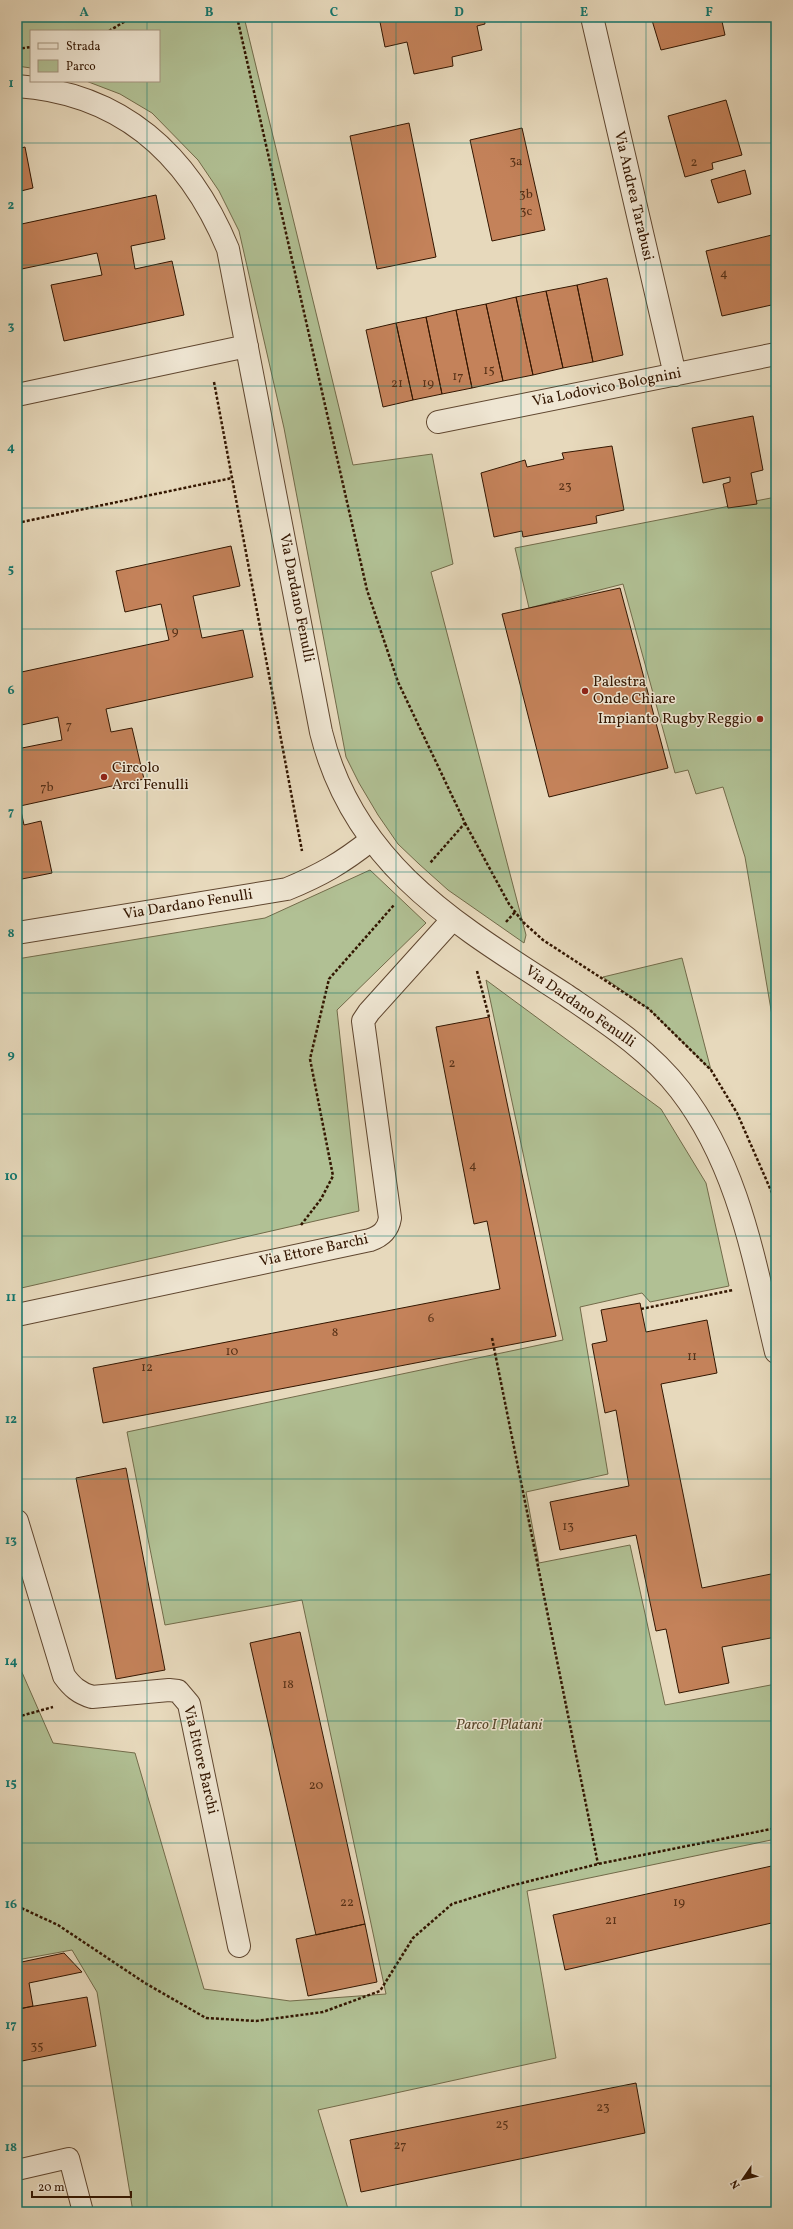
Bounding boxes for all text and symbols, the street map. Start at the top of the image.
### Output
text: A [79,4,89,22]
text: B [205,4,214,22]
text: C [330,4,338,22]
text: D [454,4,464,22]
text: E [580,4,588,22]
text: F [705,4,713,22]
legend [30,30,160,82]
text: Strada [66,39,101,55]
text: Parco [66,59,96,75]
text: 1 [8,75,14,93]
street label: Via Andrea Tarabusi [608,129,658,263]
house number: 3a [509,153,523,171]
house number: 2 [691,154,698,172]
house number: 3b [519,186,533,204]
text: 2 [8,197,15,215]
house number: 3c [520,203,532,221]
house number: 4 [720,265,728,283]
text: 3 [8,318,15,336]
house number: 15 [483,362,495,380]
street label: Via Lodovico Bolognini [531,363,683,413]
house number: 17 [452,368,464,386]
house number: 21 [391,375,403,393]
house number: 19 [422,375,434,393]
text: 4 [7,439,15,457]
house number: 23 [558,478,572,496]
street label: Via Dardano Fenulli [273,532,319,664]
text: 5 [8,561,14,579]
house number: 9 [172,623,179,641]
place label: Palestra Onde Chiare [593,672,676,710]
text: 6 [7,682,15,700]
marker: Palestra Onde Chiare [580,686,590,696]
place label: Impianto Rugby Reggio [598,709,752,730]
marker: Impianto Rugby Reggio [755,714,765,724]
house number: 7 [66,717,72,735]
place label: Circolo Arci Fenulli [112,758,189,796]
marker: Circolo Arci Fenulli [99,772,109,782]
house number: 7b [40,779,54,797]
text: 7 [8,804,14,822]
street label: Via Dardano Fenulli [122,884,254,926]
text: 8 [7,925,15,943]
street label: Via Dardano Fenulli [520,961,640,1053]
text: 9 [7,1046,15,1064]
house number: 2 [449,1055,456,1073]
house number: 4 [469,1157,477,1175]
text: 10 [4,1168,18,1186]
street label: Via Ettore Barchi [258,1229,370,1273]
text: 11 [6,1289,16,1307]
house number: 6 [428,1310,435,1328]
house number: 8 [332,1324,338,1342]
house number: 10 [226,1343,239,1361]
house number: 11 [687,1348,697,1366]
house number: 12 [141,1359,153,1377]
text: 12 [5,1411,17,1429]
house number: 13 [562,1518,574,1536]
text: 13 [5,1532,17,1550]
text: 14 [4,1653,18,1671]
house number: 18 [282,1676,294,1694]
street label: Via Ettore Barchi [177,1704,223,1816]
park label: Parco I Platani [456,1715,543,1736]
text: 15 [5,1775,17,1793]
house number: 20 [309,1777,324,1795]
house number: 22 [340,1894,354,1912]
house number: 19 [673,1894,685,1912]
text: 16 [5,1896,17,1914]
house number: 21 [605,1912,617,1930]
text: 17 [5,2017,17,2035]
house number: 35 [31,2038,43,2056]
house number: 23 [596,2099,610,2117]
house number: 25 [495,2116,509,2134]
house number: 27 [394,2137,406,2155]
text: 18 [5,2139,17,2157]
north arrow [723,2159,763,2199]
scale bar [32,2173,131,2199]
text: N [727,2176,744,2191]
text: 20 m [38,2180,65,2196]

